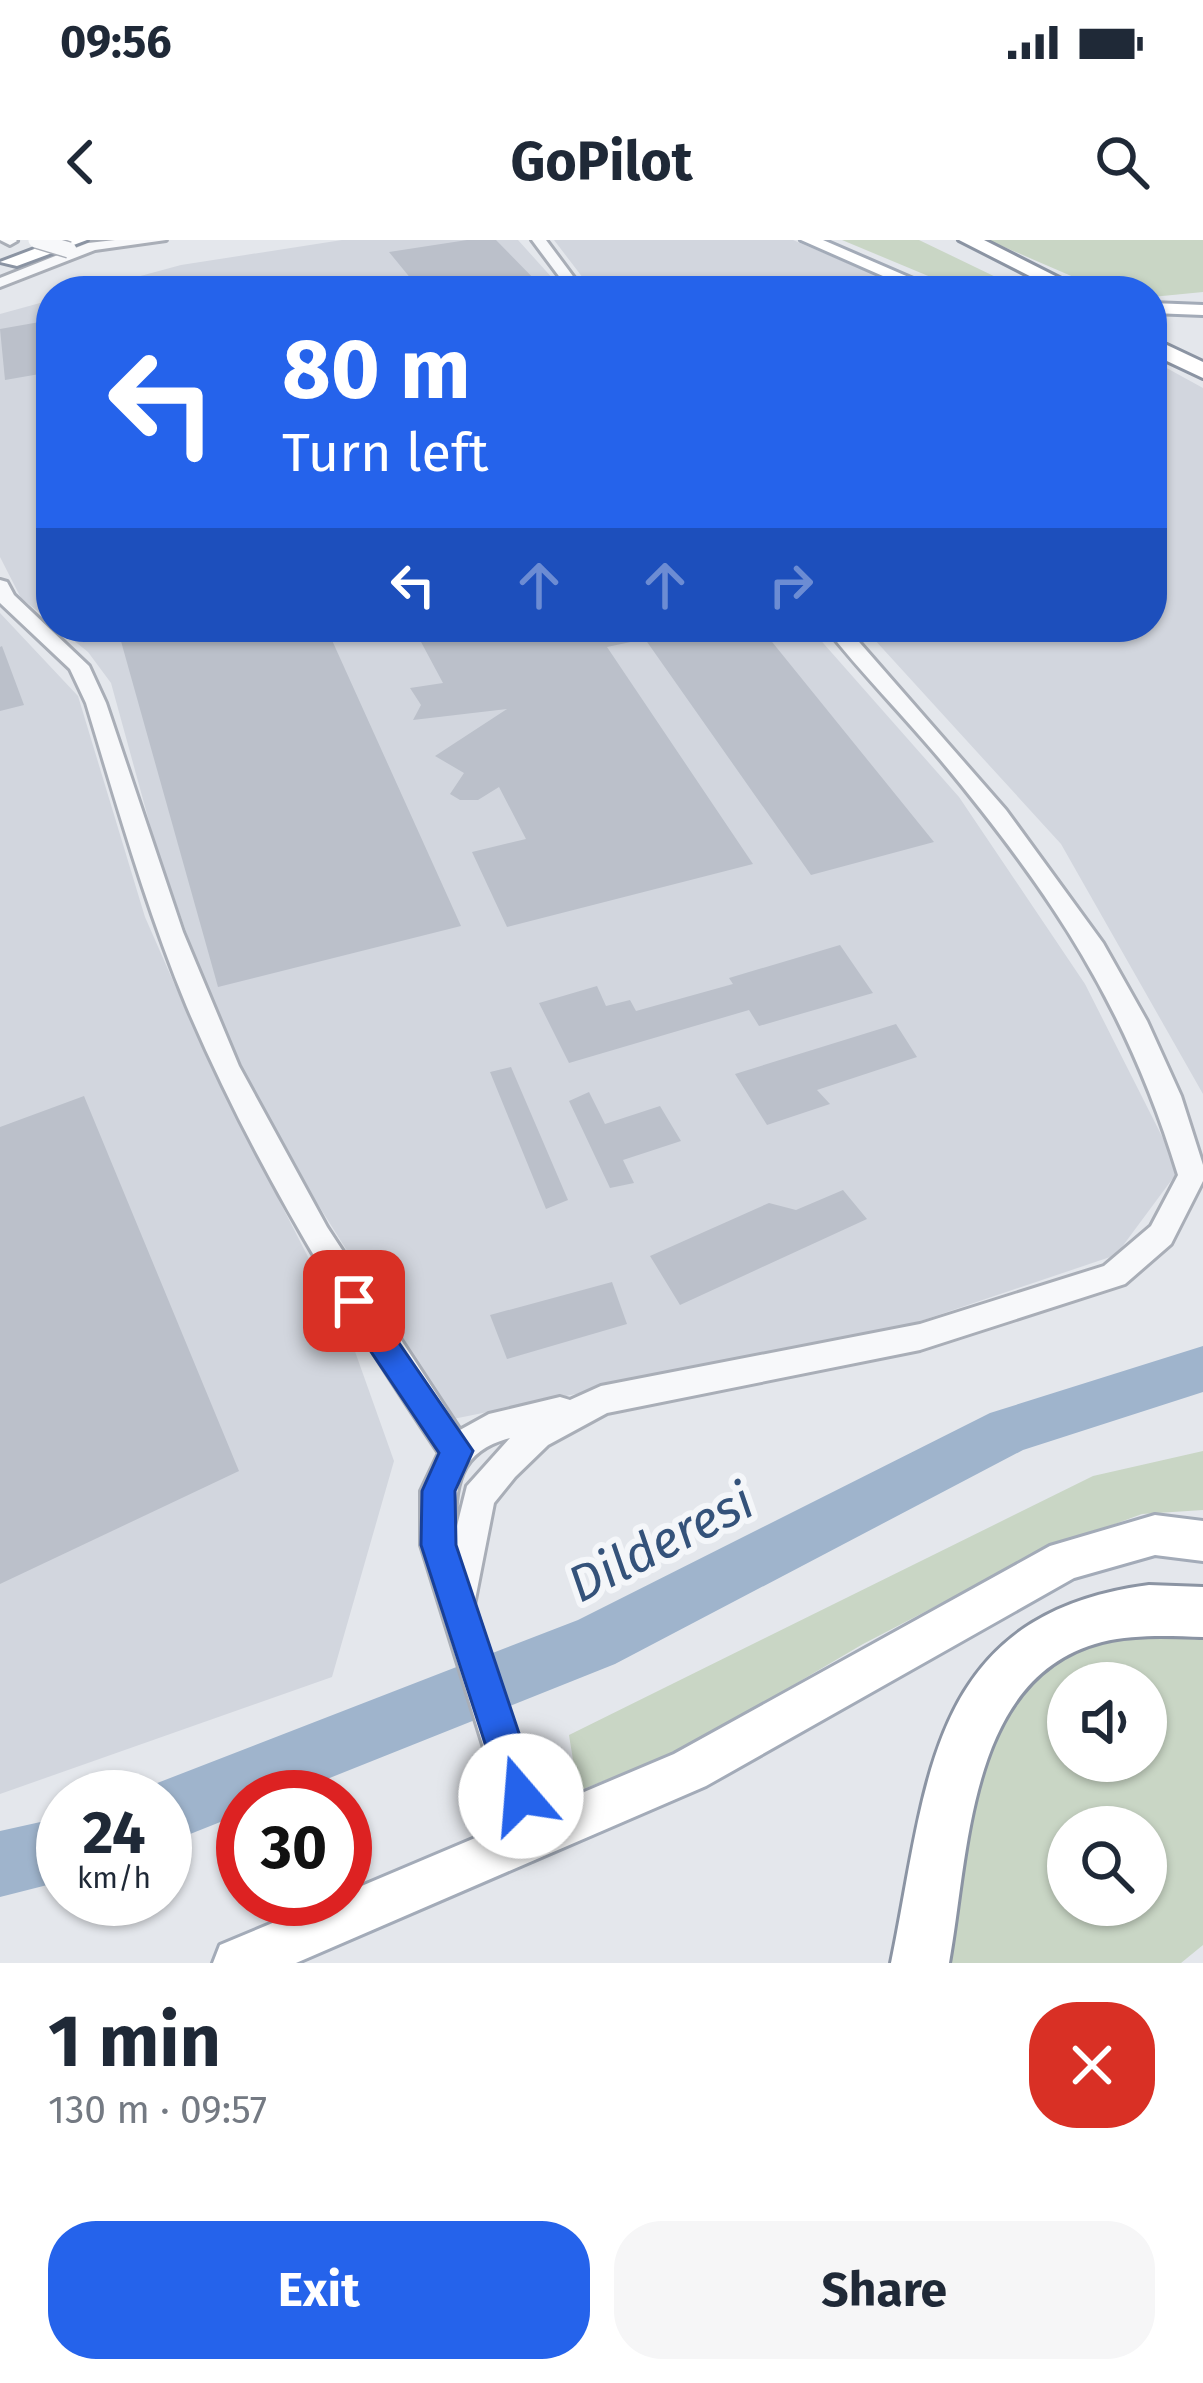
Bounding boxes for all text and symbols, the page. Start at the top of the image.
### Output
text: 09:56 [60,15,172,69]
icon: back [48,129,114,195]
icon: search [1089,129,1155,195]
text: GoPilot [510,130,693,194]
text: 80 m [282,319,471,420]
icon: left [84,324,240,480]
text: Turn left [282,421,489,485]
icon: left [380,552,446,618]
icon: ahead [506,552,572,618]
icon: ahead [632,552,698,618]
icon: right [758,552,824,618]
pin [303,1250,405,1352]
icon: arrive [321,1268,387,1334]
water label: Dilderesi [558,1470,764,1616]
map controls [1047,1662,1167,1926]
button: sound [1047,1662,1167,1782]
position arrow [458,1733,584,1859]
speed limit sign: 30 [216,1770,372,1926]
text: 24 [82,1797,146,1869]
button: search [1047,1806,1167,1926]
text: km/h [77,1860,151,1896]
text: 1 min [48,1999,221,2085]
button: close [1029,2002,1155,2128]
text: 130 m · 09:57 [48,2087,267,2133]
button: Exit [48,2221,590,2359]
button: Share [614,2221,1155,2359]

